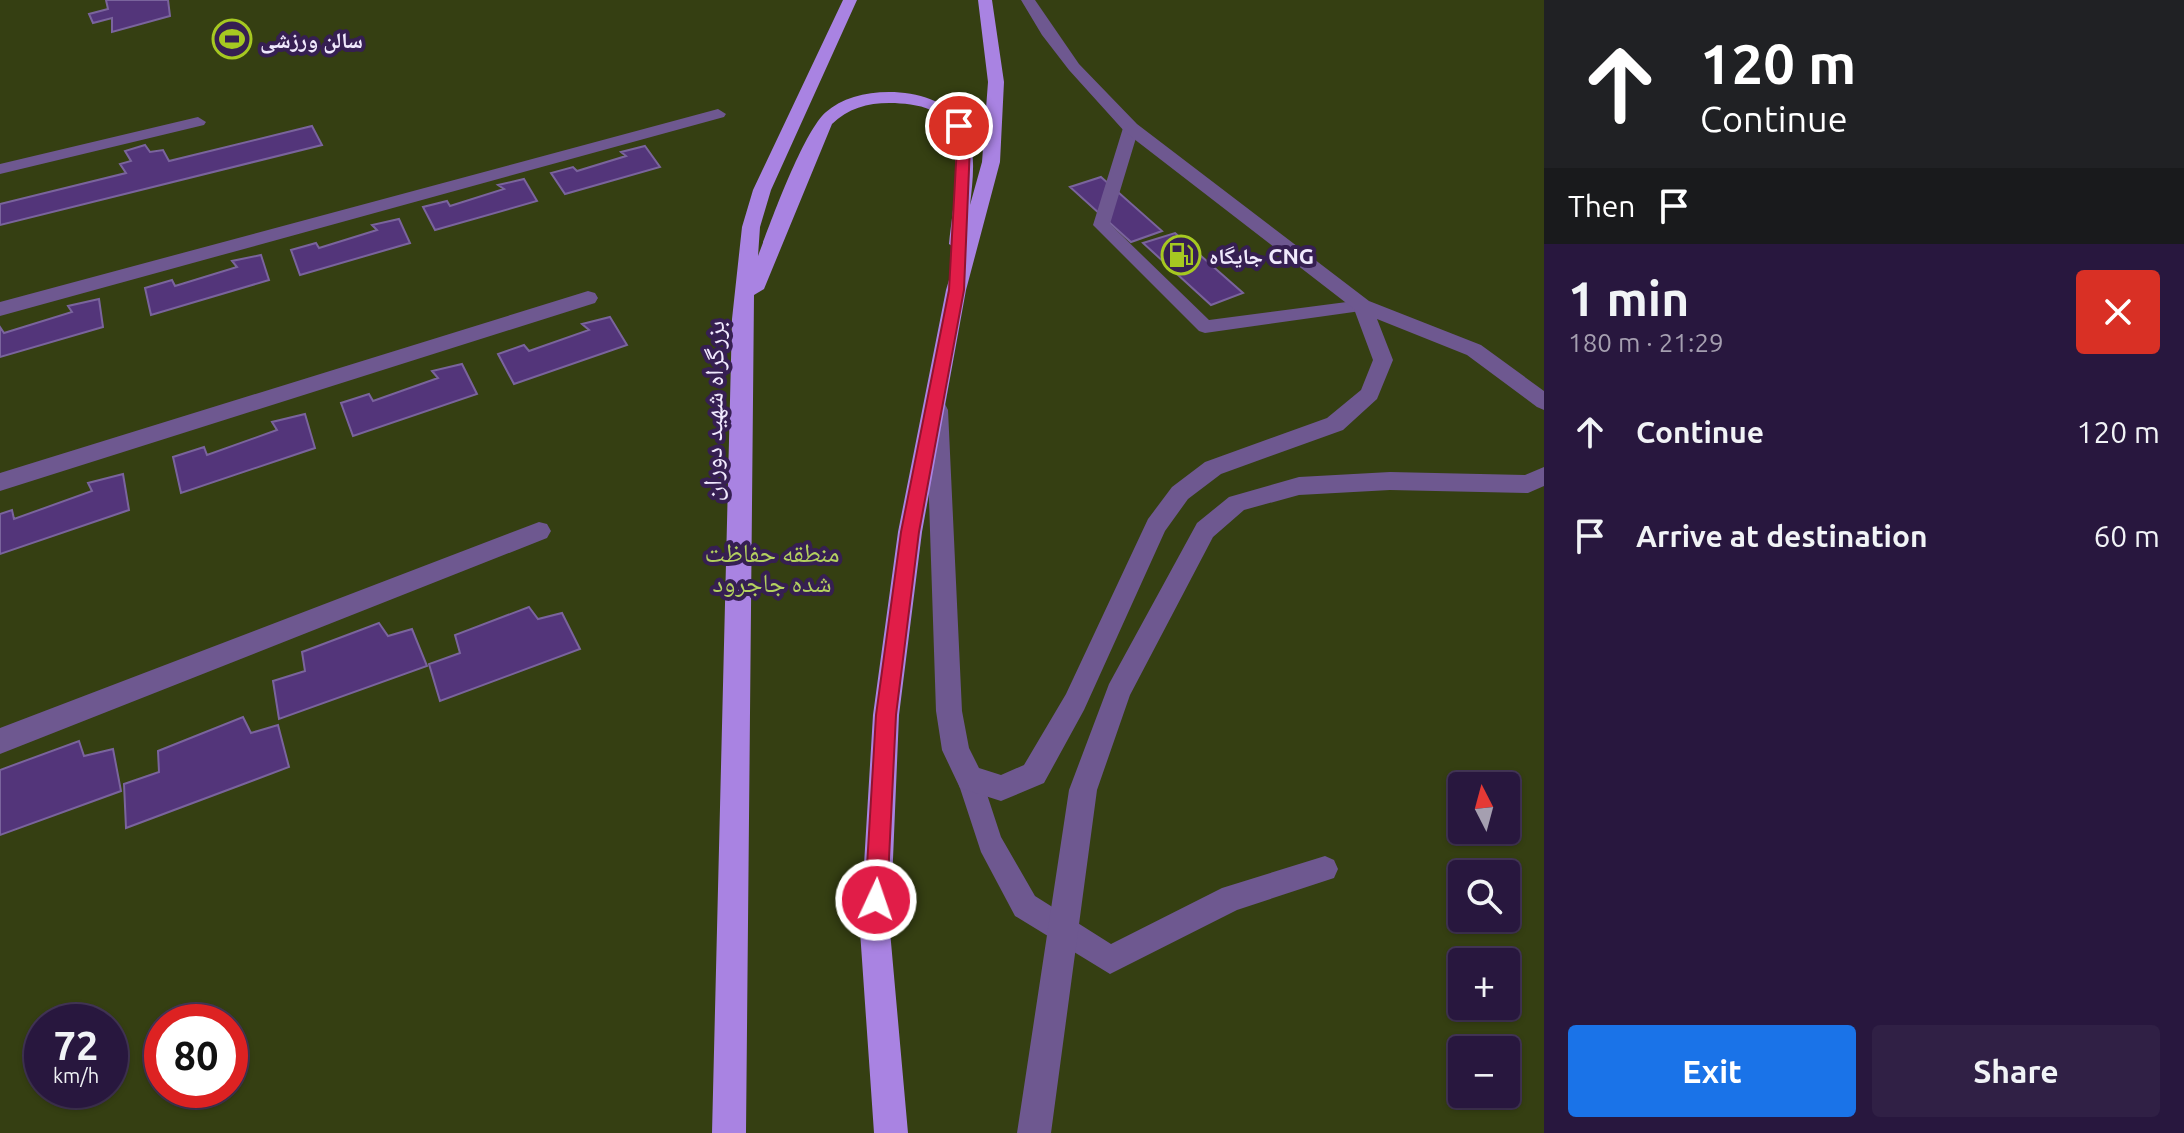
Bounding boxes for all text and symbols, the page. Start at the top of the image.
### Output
sports icon: سالن ورزشی [211,18,253,60]
place label: سالن ورزشی [260,27,363,54]
icon: ahead [1568,32,1672,136]
text: 120 m [1700,32,1856,95]
pin [925,92,993,160]
text: Continue [1700,98,1848,139]
icon: arrive [937,104,981,148]
icon: arrive [1652,184,1696,228]
text: Then [1568,189,1636,223]
fuel station icon: جایگاه CNG [1160,234,1202,276]
place label: جایگاه CNG [1209,243,1314,268]
button: close [2076,270,2160,354]
text: 1 min [1568,271,1689,325]
street label: بزرگراه شهید دوران [697,320,731,502]
text: 180 m · 21:29 [1568,328,1724,357]
icon: ahead [1568,410,1612,454]
text: Continue [1636,415,1764,449]
text: 120 m [2076,415,2160,449]
icon: arrive [1568,514,1612,558]
text: Arrive at destination [1636,519,1928,553]
text: 60 m [2093,519,2160,553]
park label: منطقه حفاظت شده جاجرود [704,538,840,598]
north arrow [1448,772,1520,844]
map controls [1448,772,1520,1108]
position arrow [834,858,918,942]
button: search [1448,860,1520,932]
button: + [1448,948,1520,1020]
speed limit sign: 80 [144,1004,248,1108]
text: 72 [53,1023,99,1068]
button: Exit [1568,1025,1856,1117]
button: Share [1872,1025,2160,1117]
button: − [1448,1036,1520,1108]
text: km/h [53,1064,99,1087]

